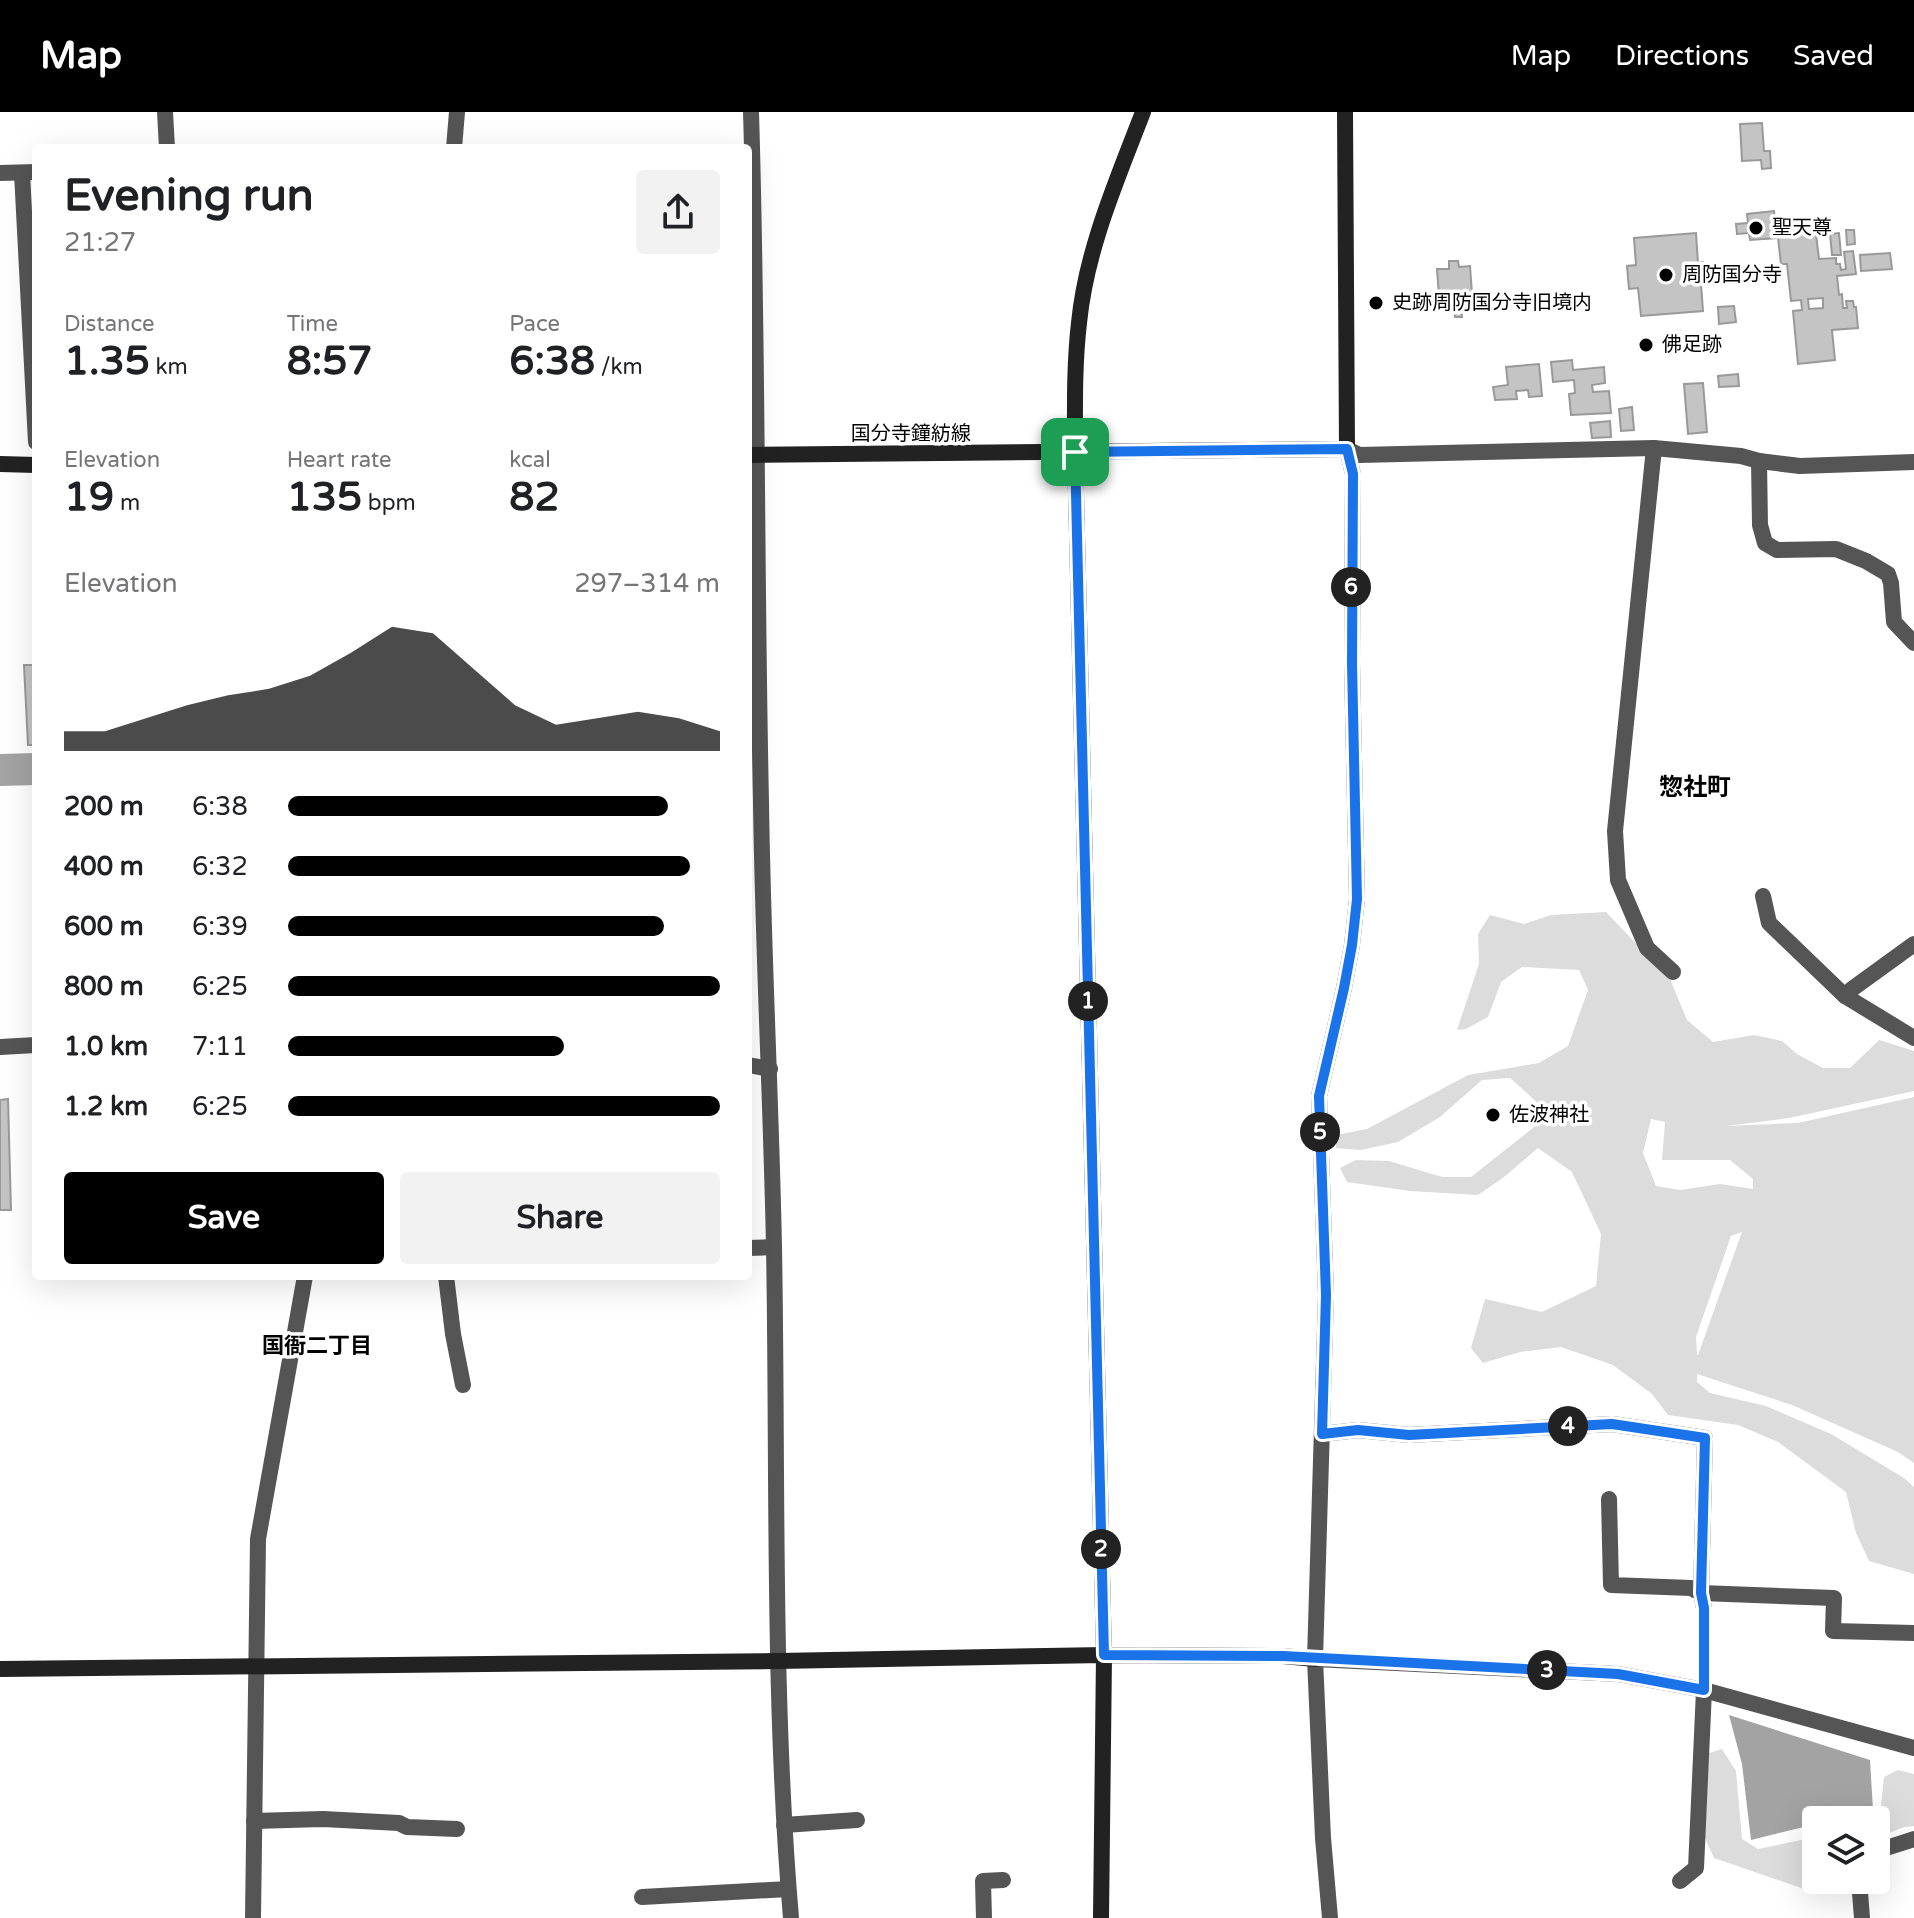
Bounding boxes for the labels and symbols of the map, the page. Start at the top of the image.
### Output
place label: 聖天尊 [1772,216,1832,240]
marker: 聖天尊 [1747,219,1765,237]
place label: 周防国分寺 [1682,263,1782,287]
marker: 周防国分寺 [1657,266,1675,284]
place label: 史跡周防国分寺旧境内 [1392,291,1592,315]
marker: 史跡周防国分寺旧境内 [1367,294,1385,312]
place label: 佛足跡 [1662,333,1722,357]
marker: 佛足跡 [1637,336,1655,354]
pin [1041,418,1109,486]
street label: 国分寺鐘紡線 [851,422,971,446]
pin: 6 [1331,567,1371,607]
district label: 惣社町 [1659,773,1731,802]
pin: 1 [1068,981,1108,1021]
place label: 佐波神社 [1509,1103,1589,1127]
marker: 佐波神社 [1484,1106,1502,1124]
pin: 5 [1300,1112,1340,1152]
district label: 国衙二丁目 [262,1333,372,1359]
pin: 4 [1548,1406,1588,1446]
pin: 2 [1081,1529,1121,1569]
pin: 3 [1527,1650,1567,1690]

